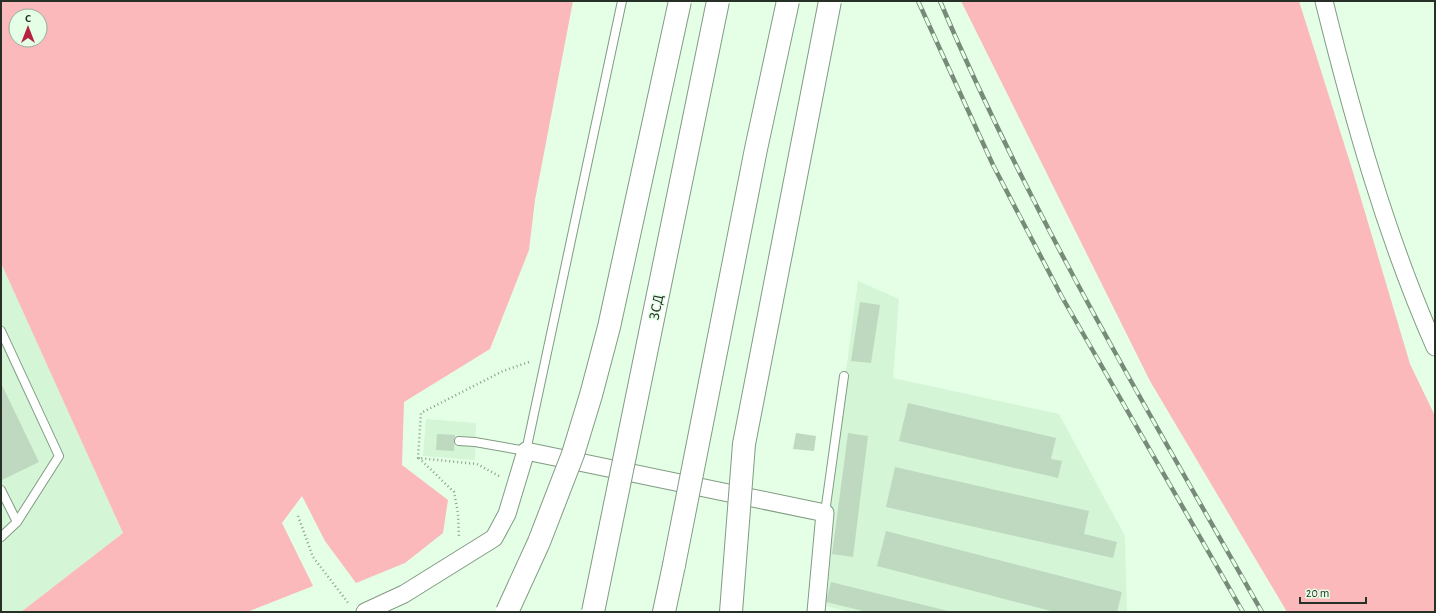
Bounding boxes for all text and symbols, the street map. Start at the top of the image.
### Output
north arrow [8,8,48,48]
text: С [25,13,31,24]
street label: ЗСД [646,293,667,321]
scale bar [1300,579,1366,605]
text: 20 m [1306,587,1329,599]

